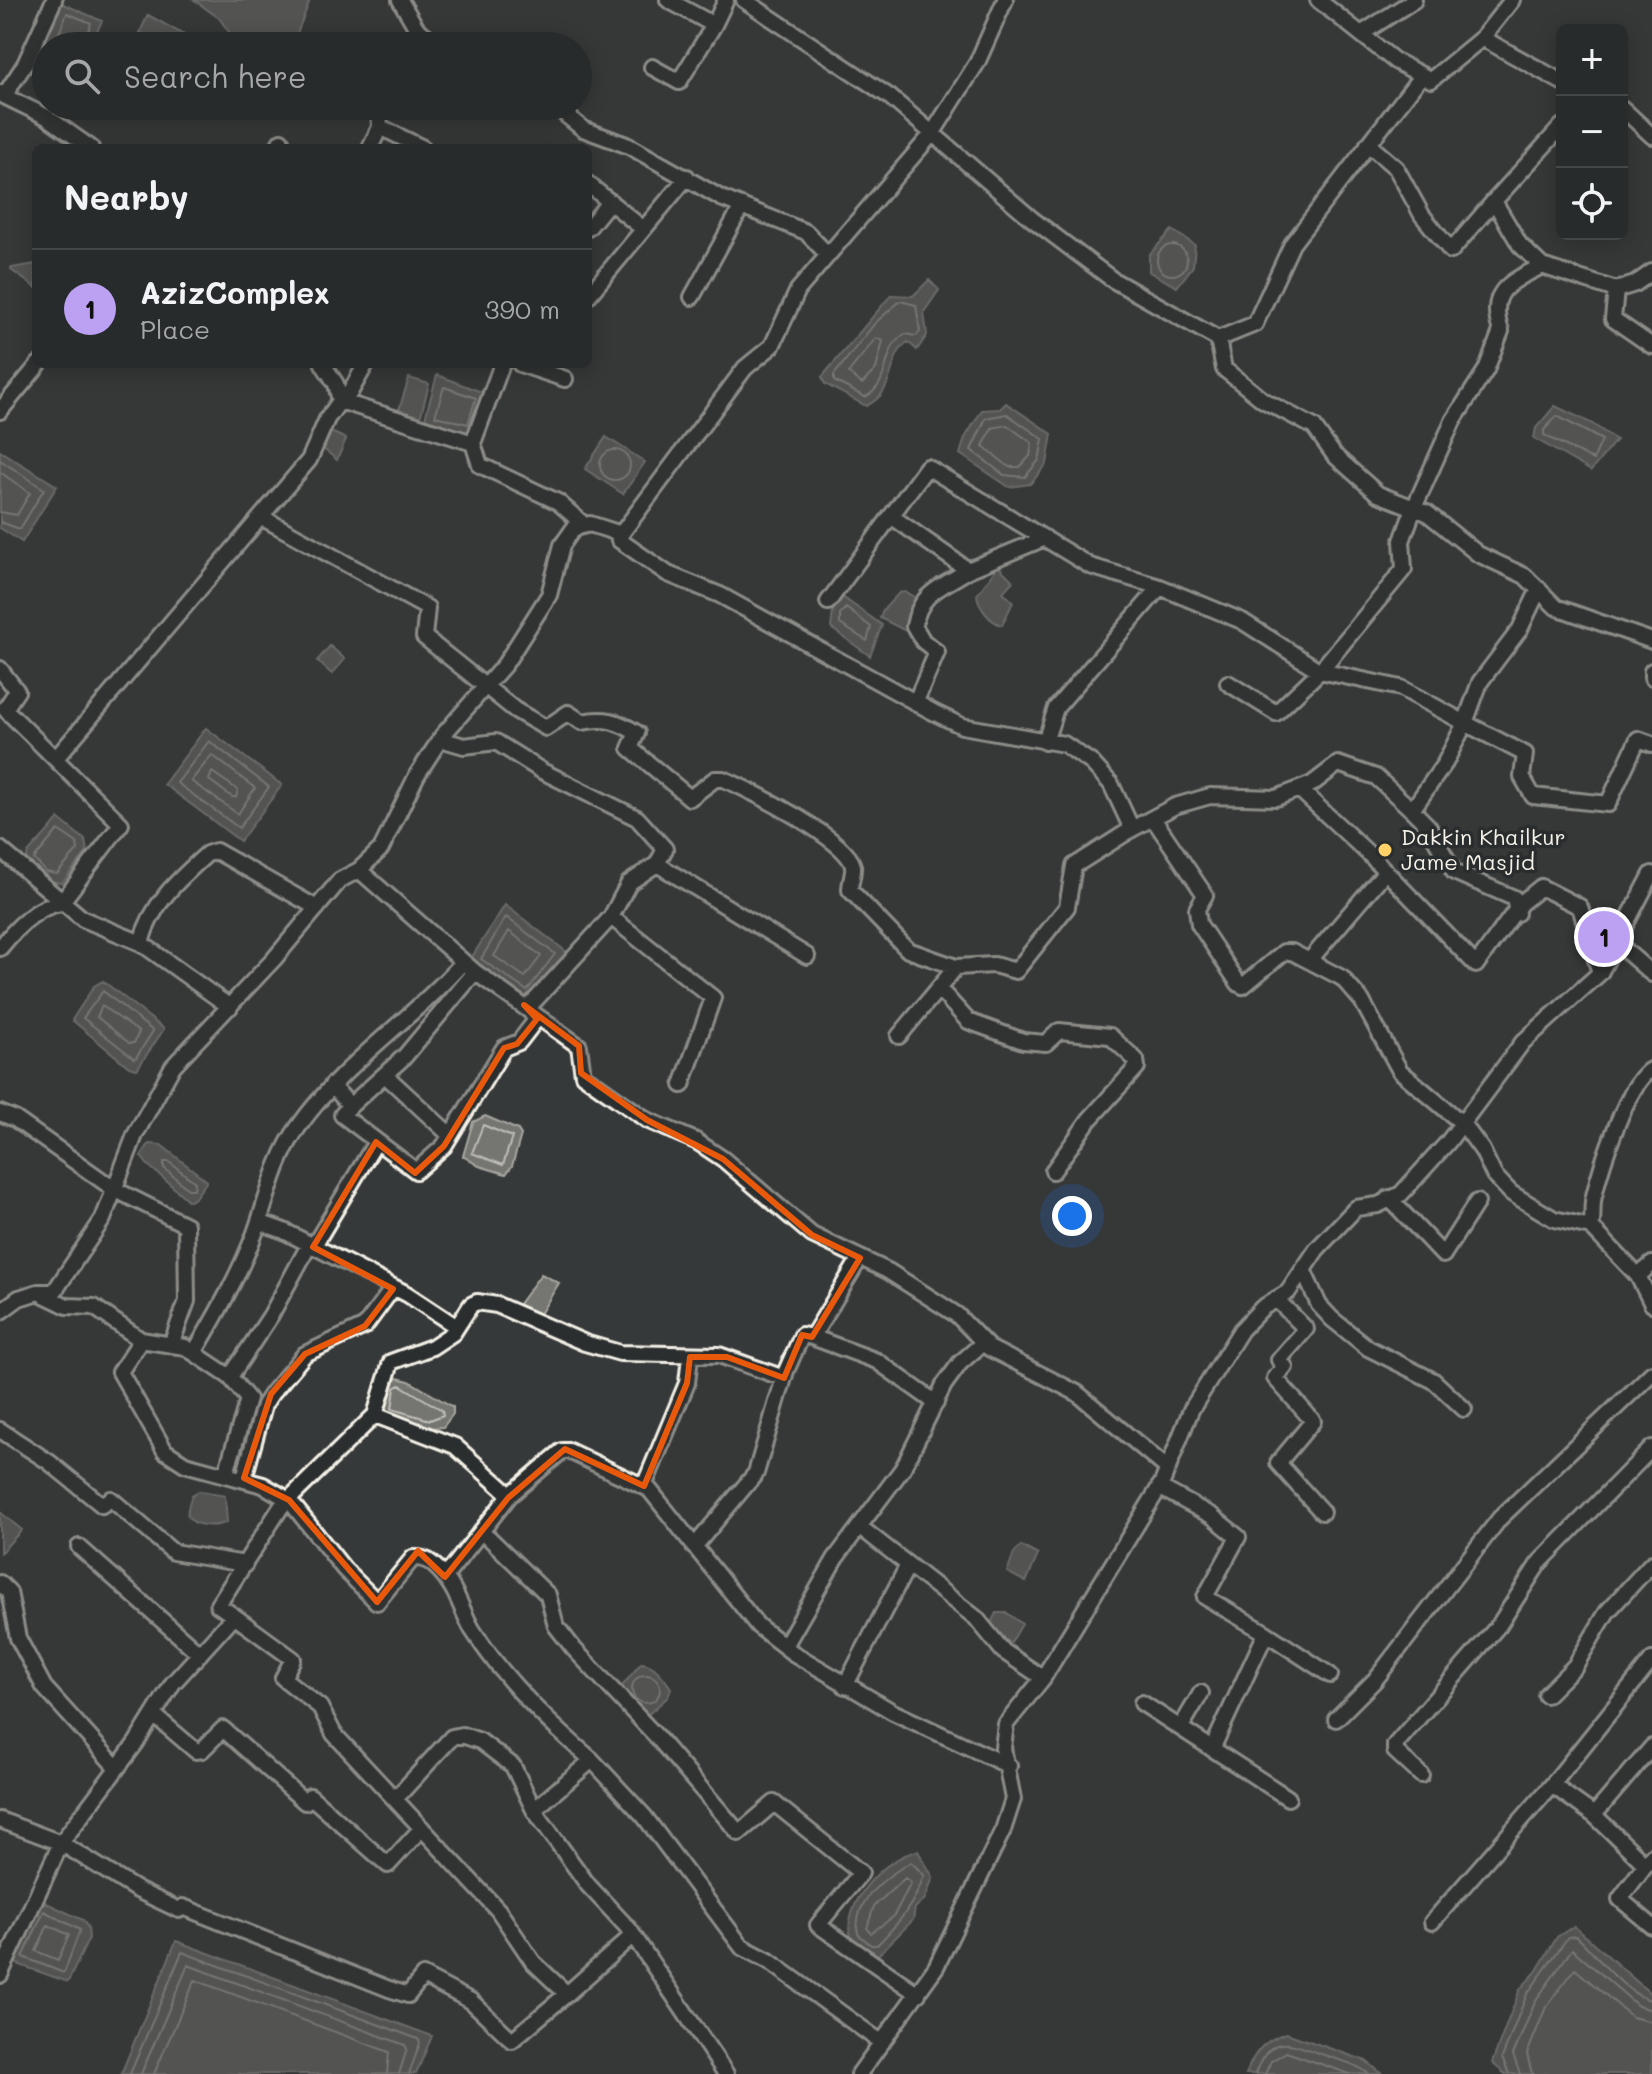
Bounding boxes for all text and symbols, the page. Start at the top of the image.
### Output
map controls [1556,24,1628,240]
button: + [1556,24,1628,96]
search box [32,32,592,120]
icon: search [60,54,104,98]
text: Search here [124,56,307,96]
button: − [1556,96,1628,168]
button: locate [1556,168,1628,240]
text: Nearby [64,174,189,219]
text: AzizComplex [140,272,330,312]
text: 1 [84,292,96,326]
text: 390 m [484,292,560,326]
text: Place [140,312,210,346]
place label: Dakkin Khailkur Jame Masjid [1401,822,1566,876]
marker: Dakkin Khailkur Jame Masjid [1376,841,1394,859]
pin: 1 [1578,907,1630,967]
your location [1052,1196,1092,1236]

